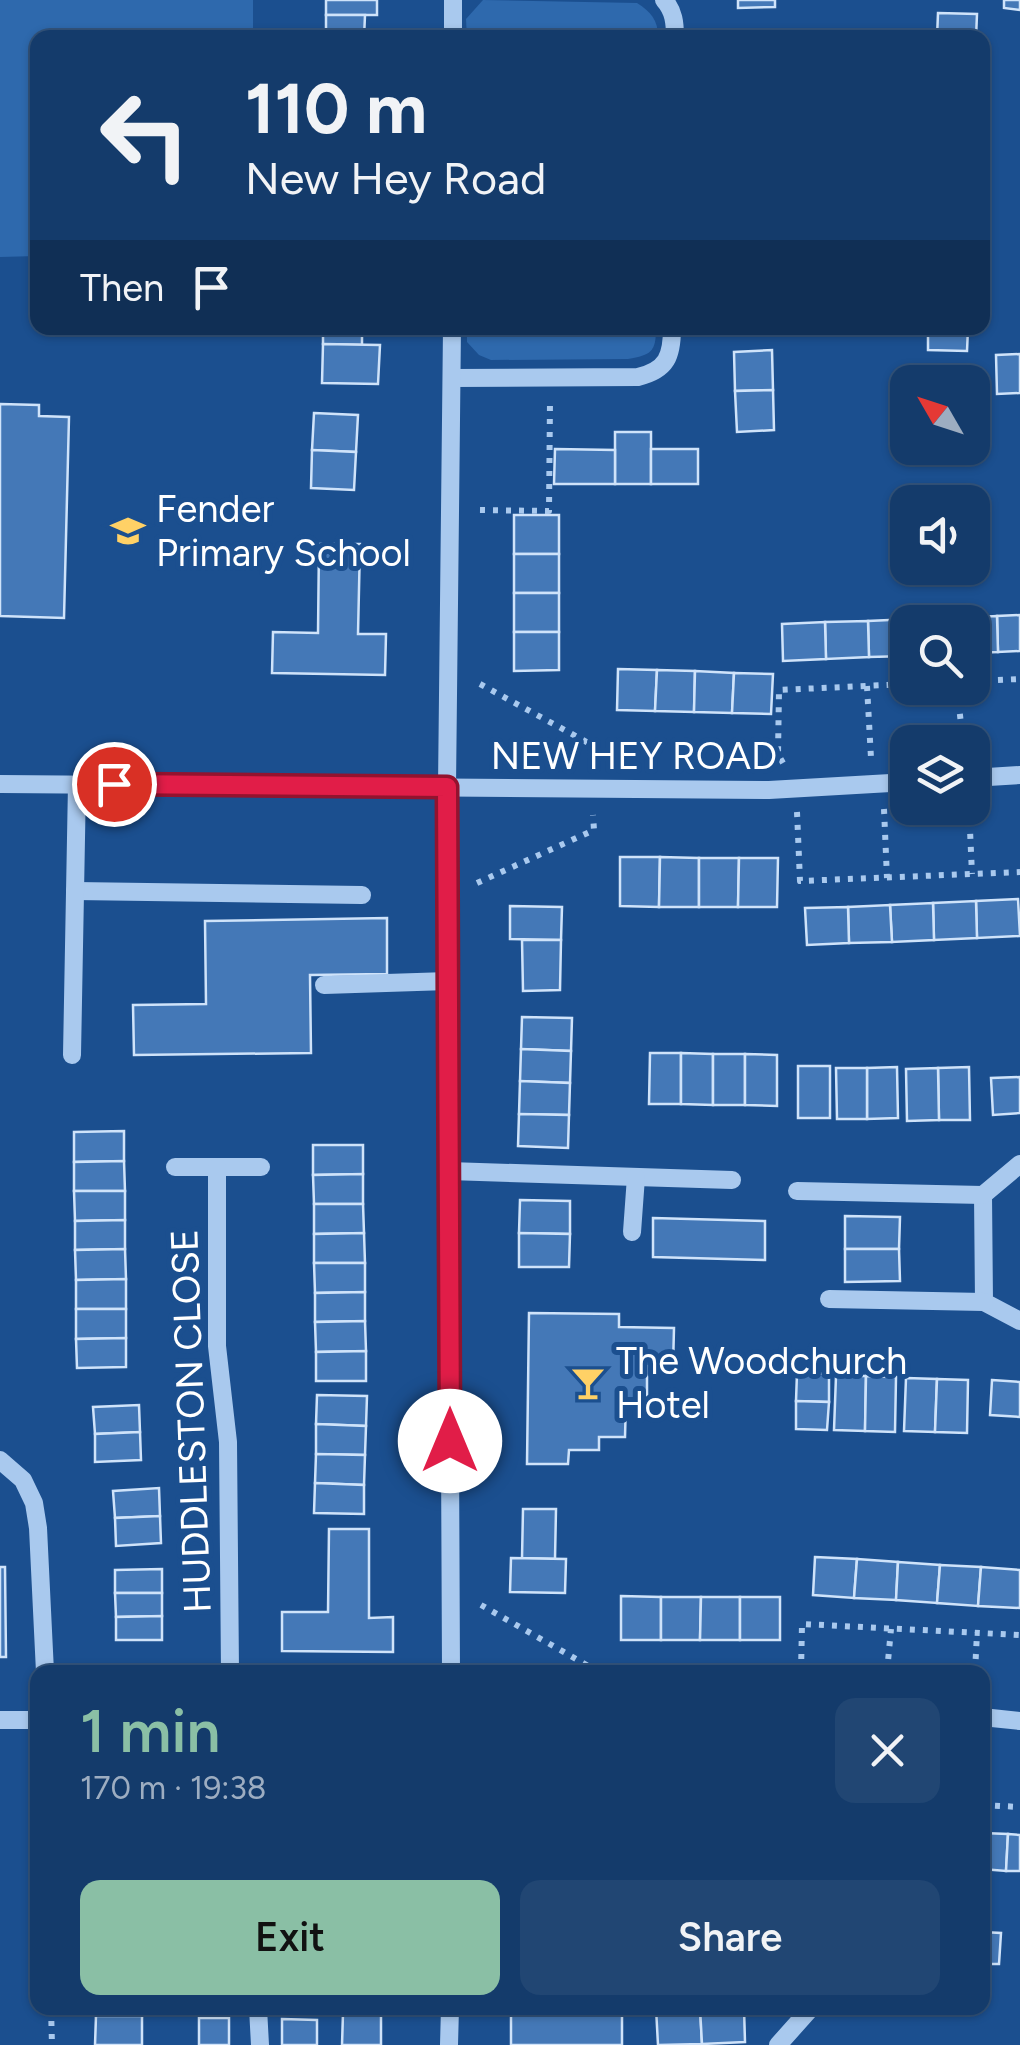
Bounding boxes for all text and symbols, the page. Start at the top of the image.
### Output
text: 110 m [245,66,427,151]
icon: left [80,70,210,200]
text: New Hey Road [245,151,546,205]
icon: arrive [184,260,239,315]
text: Then [80,265,164,311]
north arrow [890,365,990,465]
map controls [890,365,990,825]
button: sound [890,485,990,585]
place label: Fender Primary School [156,486,411,576]
school or university icon: Fender Primary School [109,512,147,550]
button: search [890,605,990,705]
button: layers [890,725,990,825]
street label: NEW HEY ROAD [491,733,777,779]
pin [72,742,157,827]
icon: arrive [87,757,142,812]
street label: HUDDLESTON CLOSE [161,1228,221,1614]
place label: The Woodchurch Hotel [616,1338,907,1428]
bar icon: The Woodchurch Hotel [569,1364,607,1402]
position arrow [398,1389,502,1493]
text: 1 min [80,1695,220,1767]
button: close [835,1698,940,1803]
text: 170 m · 19:38 [80,1769,266,1807]
button: Exit [80,1880,500,1995]
button: Share [520,1880,940,1995]

